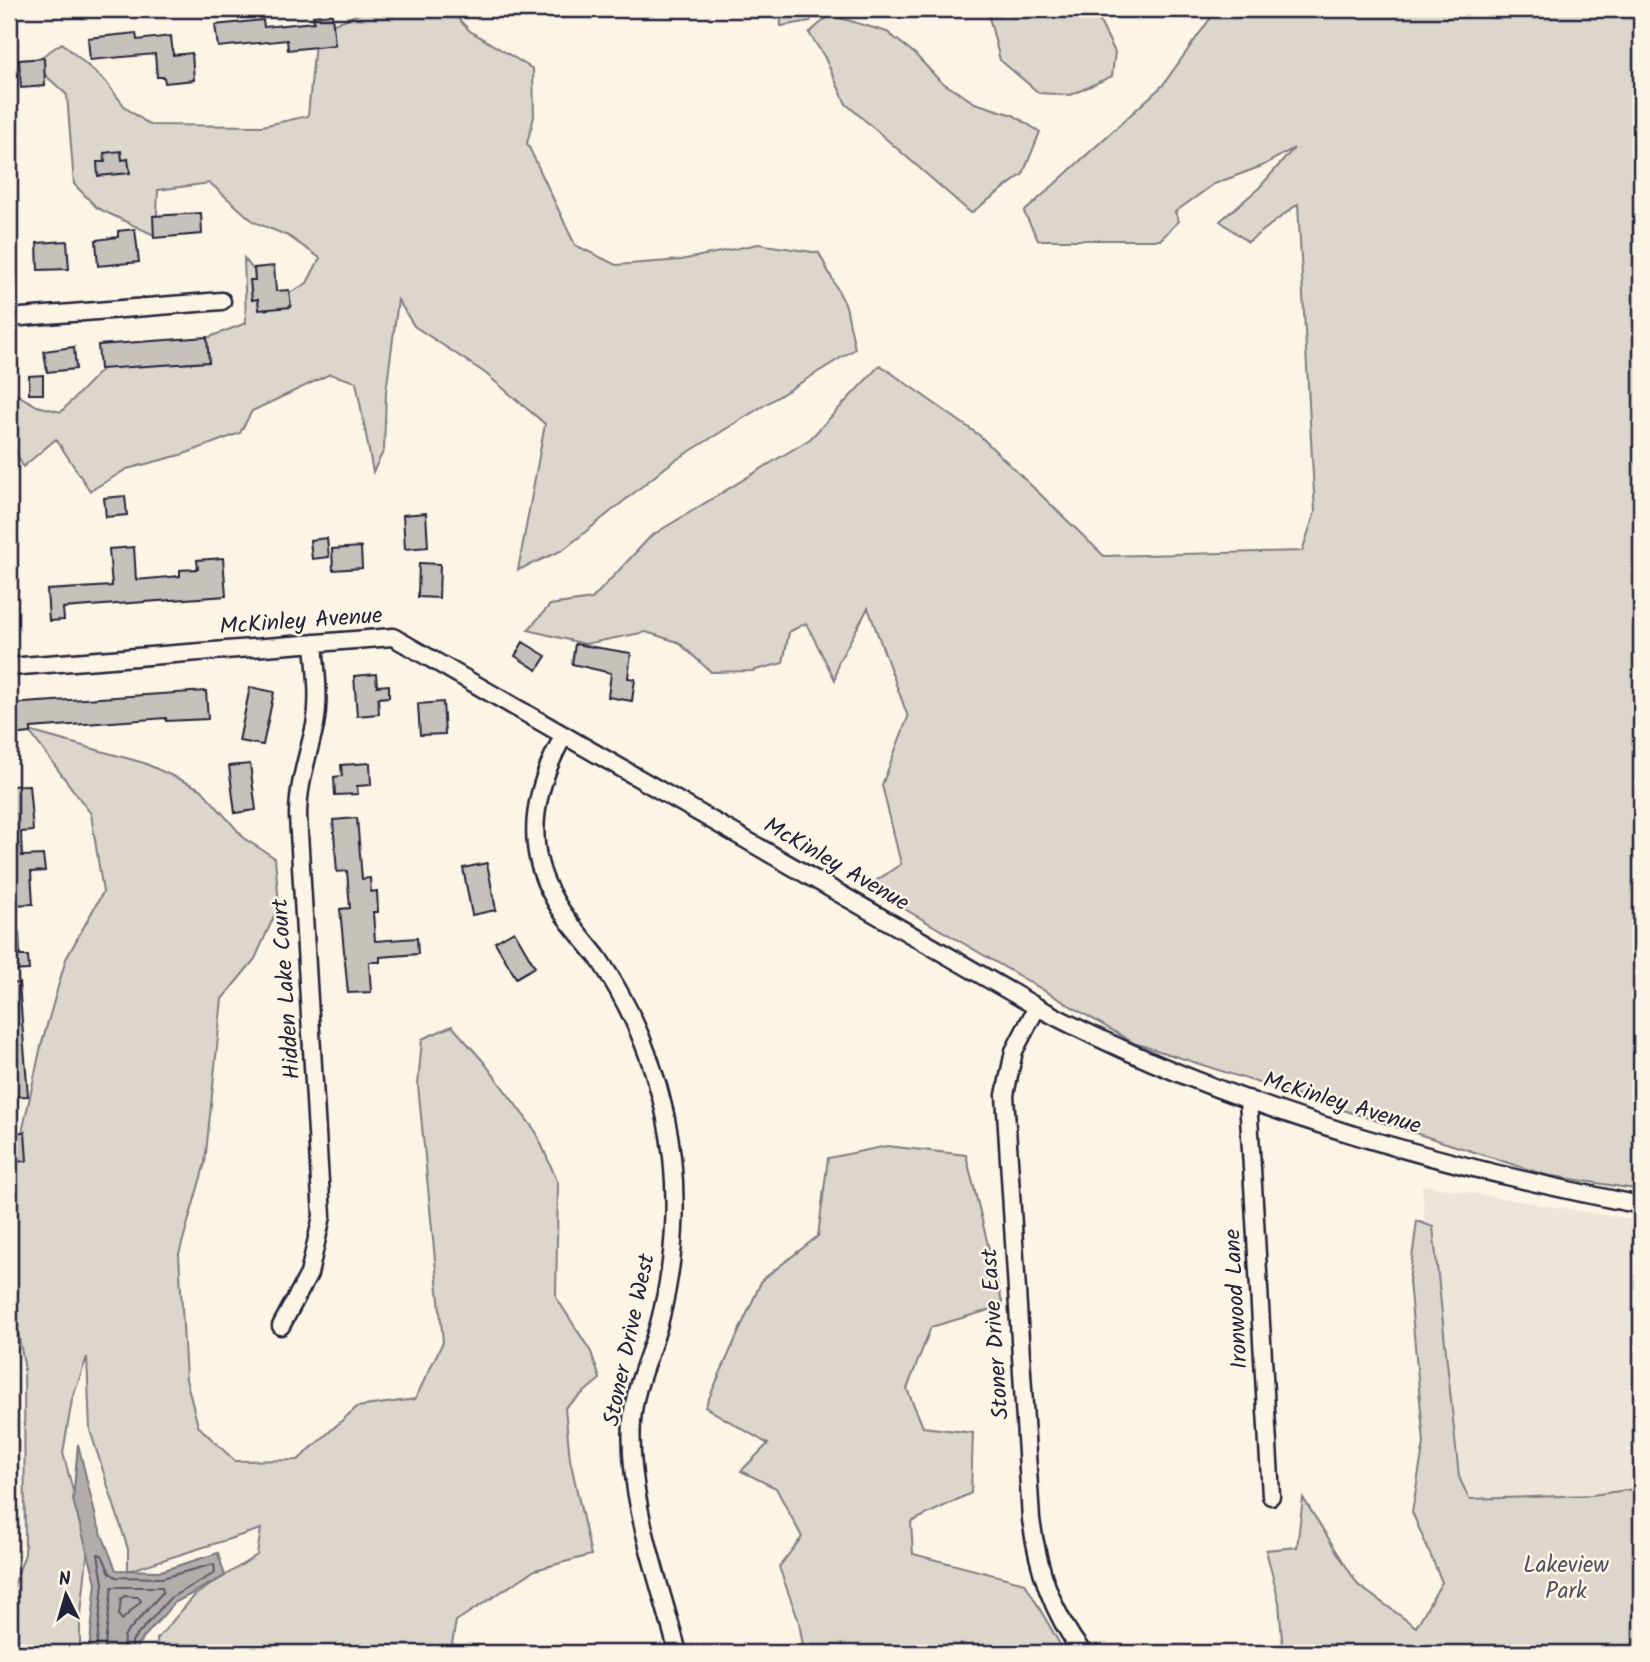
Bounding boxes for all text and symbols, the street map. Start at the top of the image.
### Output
street label: McKinley Avenue [218,598,384,646]
street label: McKinley Avenue [756,809,916,921]
street label: Hidden Lake Court [263,896,311,1081]
street label: McKinley Avenue [1259,1063,1425,1145]
street label: Ironwood Lane [1215,1228,1259,1370]
street label: Stoner Drive East [972,1246,1020,1421]
street label: Stoner Drive West [594,1249,666,1429]
park label: Lakeview Park [1523,1548,1609,1610]
north arrow [32,1560,102,1630]
text: N [57,1565,72,1596]

